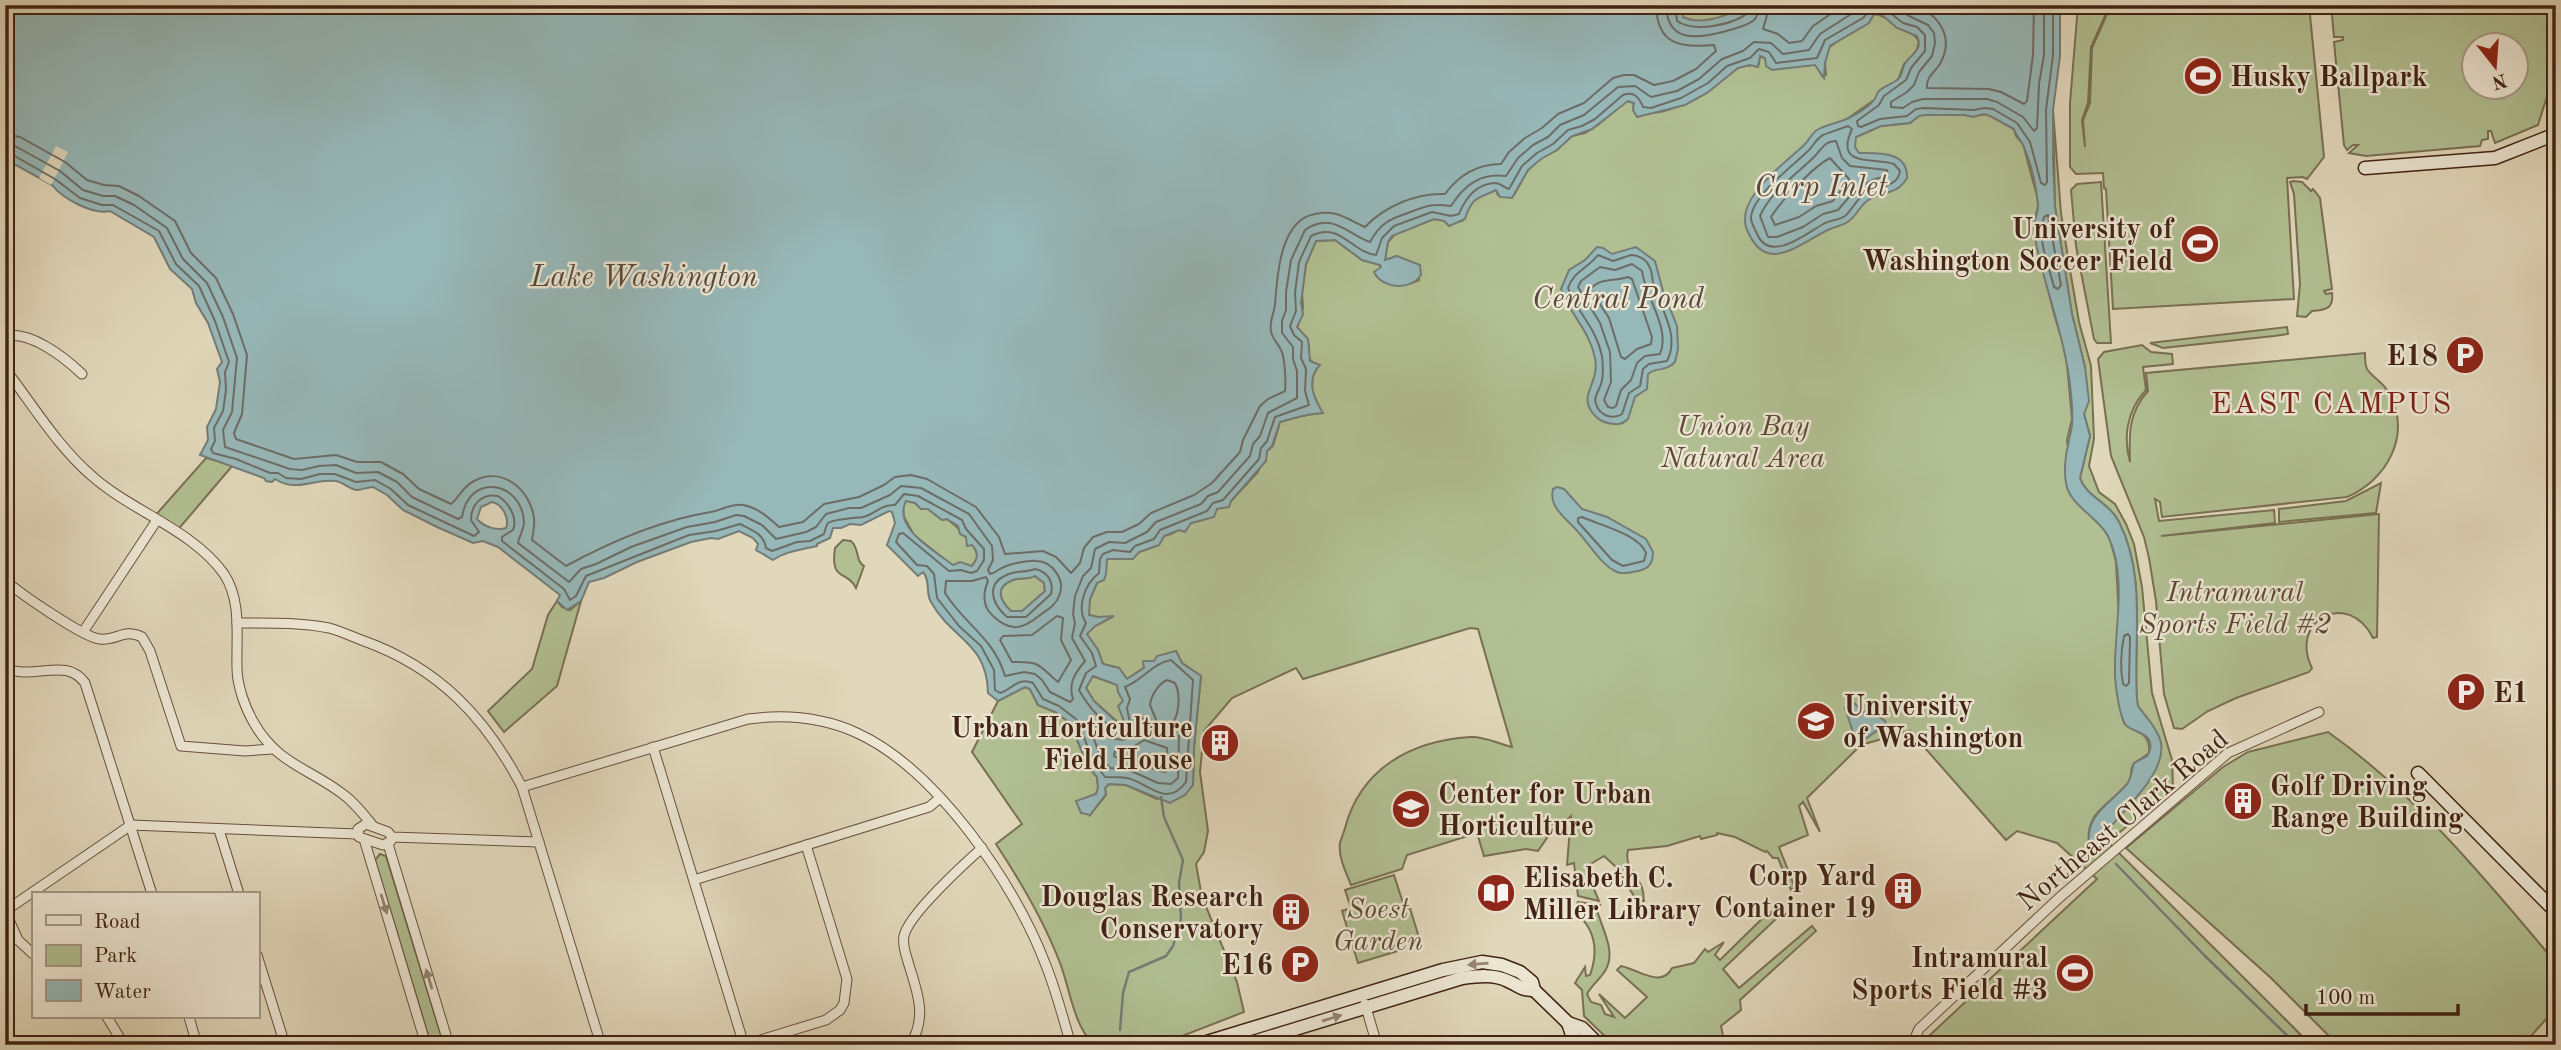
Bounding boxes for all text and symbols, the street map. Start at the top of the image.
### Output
north arrow [2460,32,2530,102]
sports icon: Husky Ballpark [2182,55,2224,97]
place label: Husky Ballpark [2230,65,2428,93]
text: N [2489,69,2509,91]
water label: Carp Inlet [1754,173,1888,203]
place label: University of Washington Soccer Field [1862,217,2175,277]
sports icon: University of Washington Soccer Field [2179,223,2221,265]
water label: Lake Washington [529,263,758,293]
water label: Central Pond [1532,285,1705,315]
parking icon: E18 [2444,334,2486,376]
place label: E18 [2386,344,2438,372]
district label: EAST CAMPUS [2211,390,2453,420]
park label: Union Bay Natural Area [1660,414,1825,474]
park label: Intramural Sports Field #2 [2139,580,2331,640]
parking icon: E1 [2445,671,2487,713]
place label: E1 [2493,681,2529,709]
place label: University of Washington [1843,694,2023,754]
school or university icon: University of Washington [1795,700,1837,742]
place label: Urban Horticulture Field House [950,716,1193,776]
building icon: Urban Horticulture Field House [1199,722,1241,764]
street label: Northeast Clark Road [2013,725,2234,917]
place label: Golf Driving Range Building [2270,774,2464,834]
building icon: Golf Driving Range Building [2222,780,2264,822]
place label: Center for Urban Horticulture [1438,782,1652,842]
school or university icon: Center for Urban Horticulture [1390,788,1432,830]
place label: Corp Yard Container 19 [1714,864,1876,924]
place label: Elisabeth C. Miller Library [1523,866,1702,926]
building icon: Corp Yard Container 19 [1882,870,1924,912]
library icon: Elisabeth C. Miller Library [1475,872,1517,914]
place label: Douglas Research Conservatory [1040,885,1264,945]
building icon: Douglas Research Conservatory [1270,891,1312,933]
legend [32,892,259,1018]
one-way arrow [379,894,389,915]
park label: Soest Garden [1333,897,1423,957]
text: Road [94,912,141,933]
parking icon: E16 [1279,943,1321,985]
text: Park [94,946,137,967]
place label: Intramural Sports Field #3 [1851,946,2048,1006]
sports icon: Intramural Sports Field #3 [2054,952,2096,994]
place label: E16 [1221,953,1273,981]
one-way arrow [1466,959,1488,970]
one-way arrow [423,969,434,990]
scale bar [2306,973,2458,1017]
text: Water [94,982,151,1003]
text: 100 m [2316,988,2375,1009]
one-way arrow [1322,1012,1343,1022]

